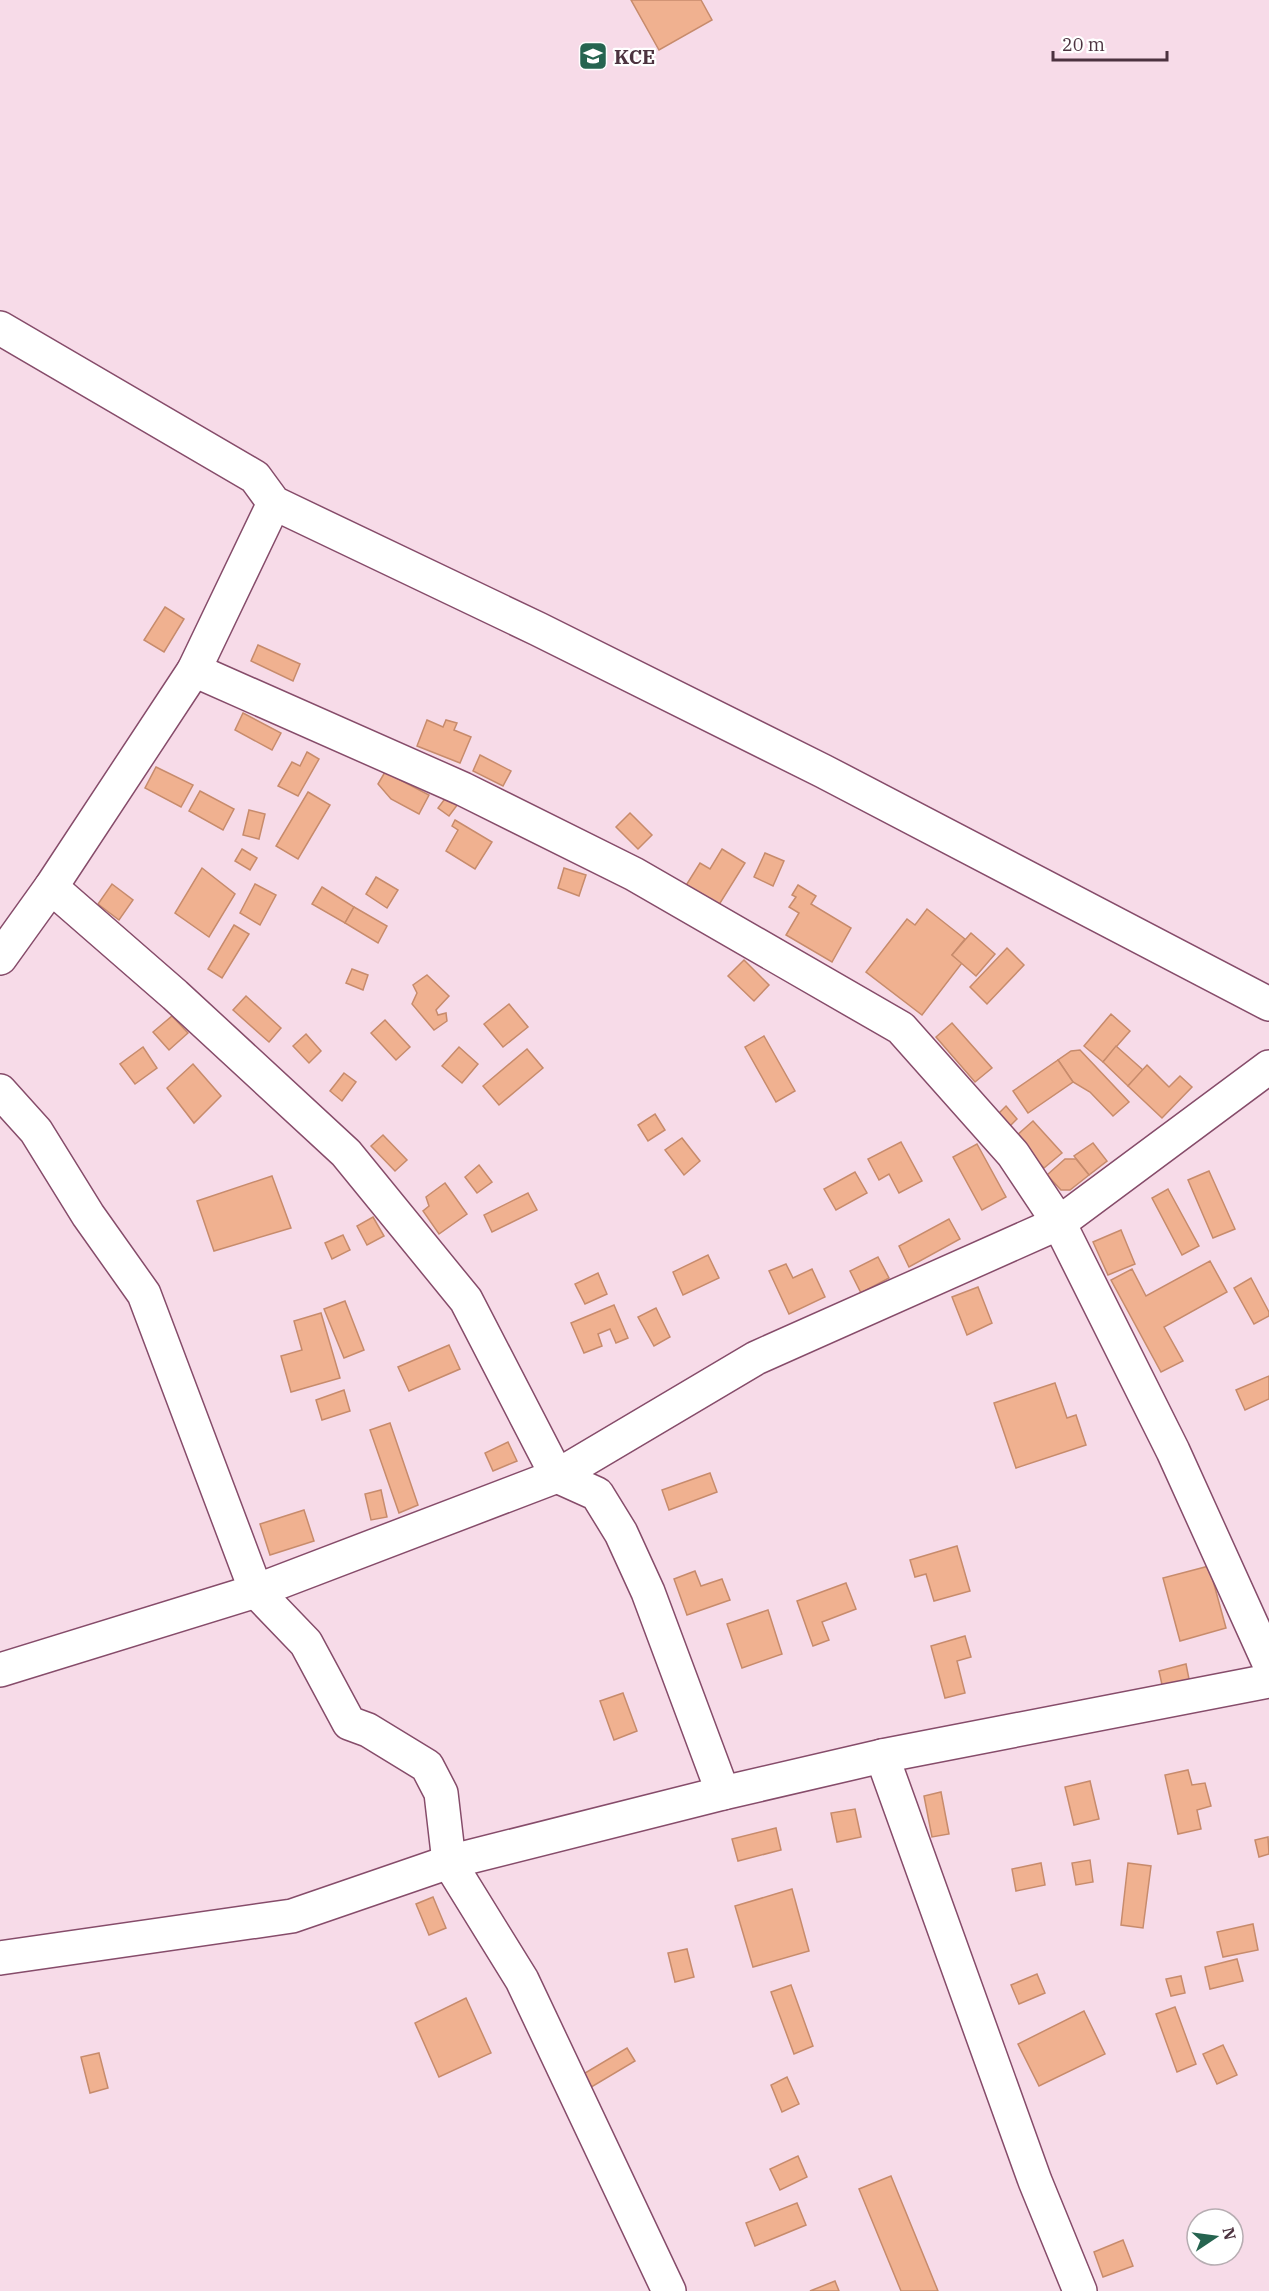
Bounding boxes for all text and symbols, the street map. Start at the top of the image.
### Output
scale bar [1053,24,1167,62]
text: 20 m [1062,33,1105,56]
school or university icon: KCE [577,40,609,72]
place label: KCE [614,43,655,70]
north arrow [1185,2207,1245,2267]
text: N [1218,2225,1241,2242]

